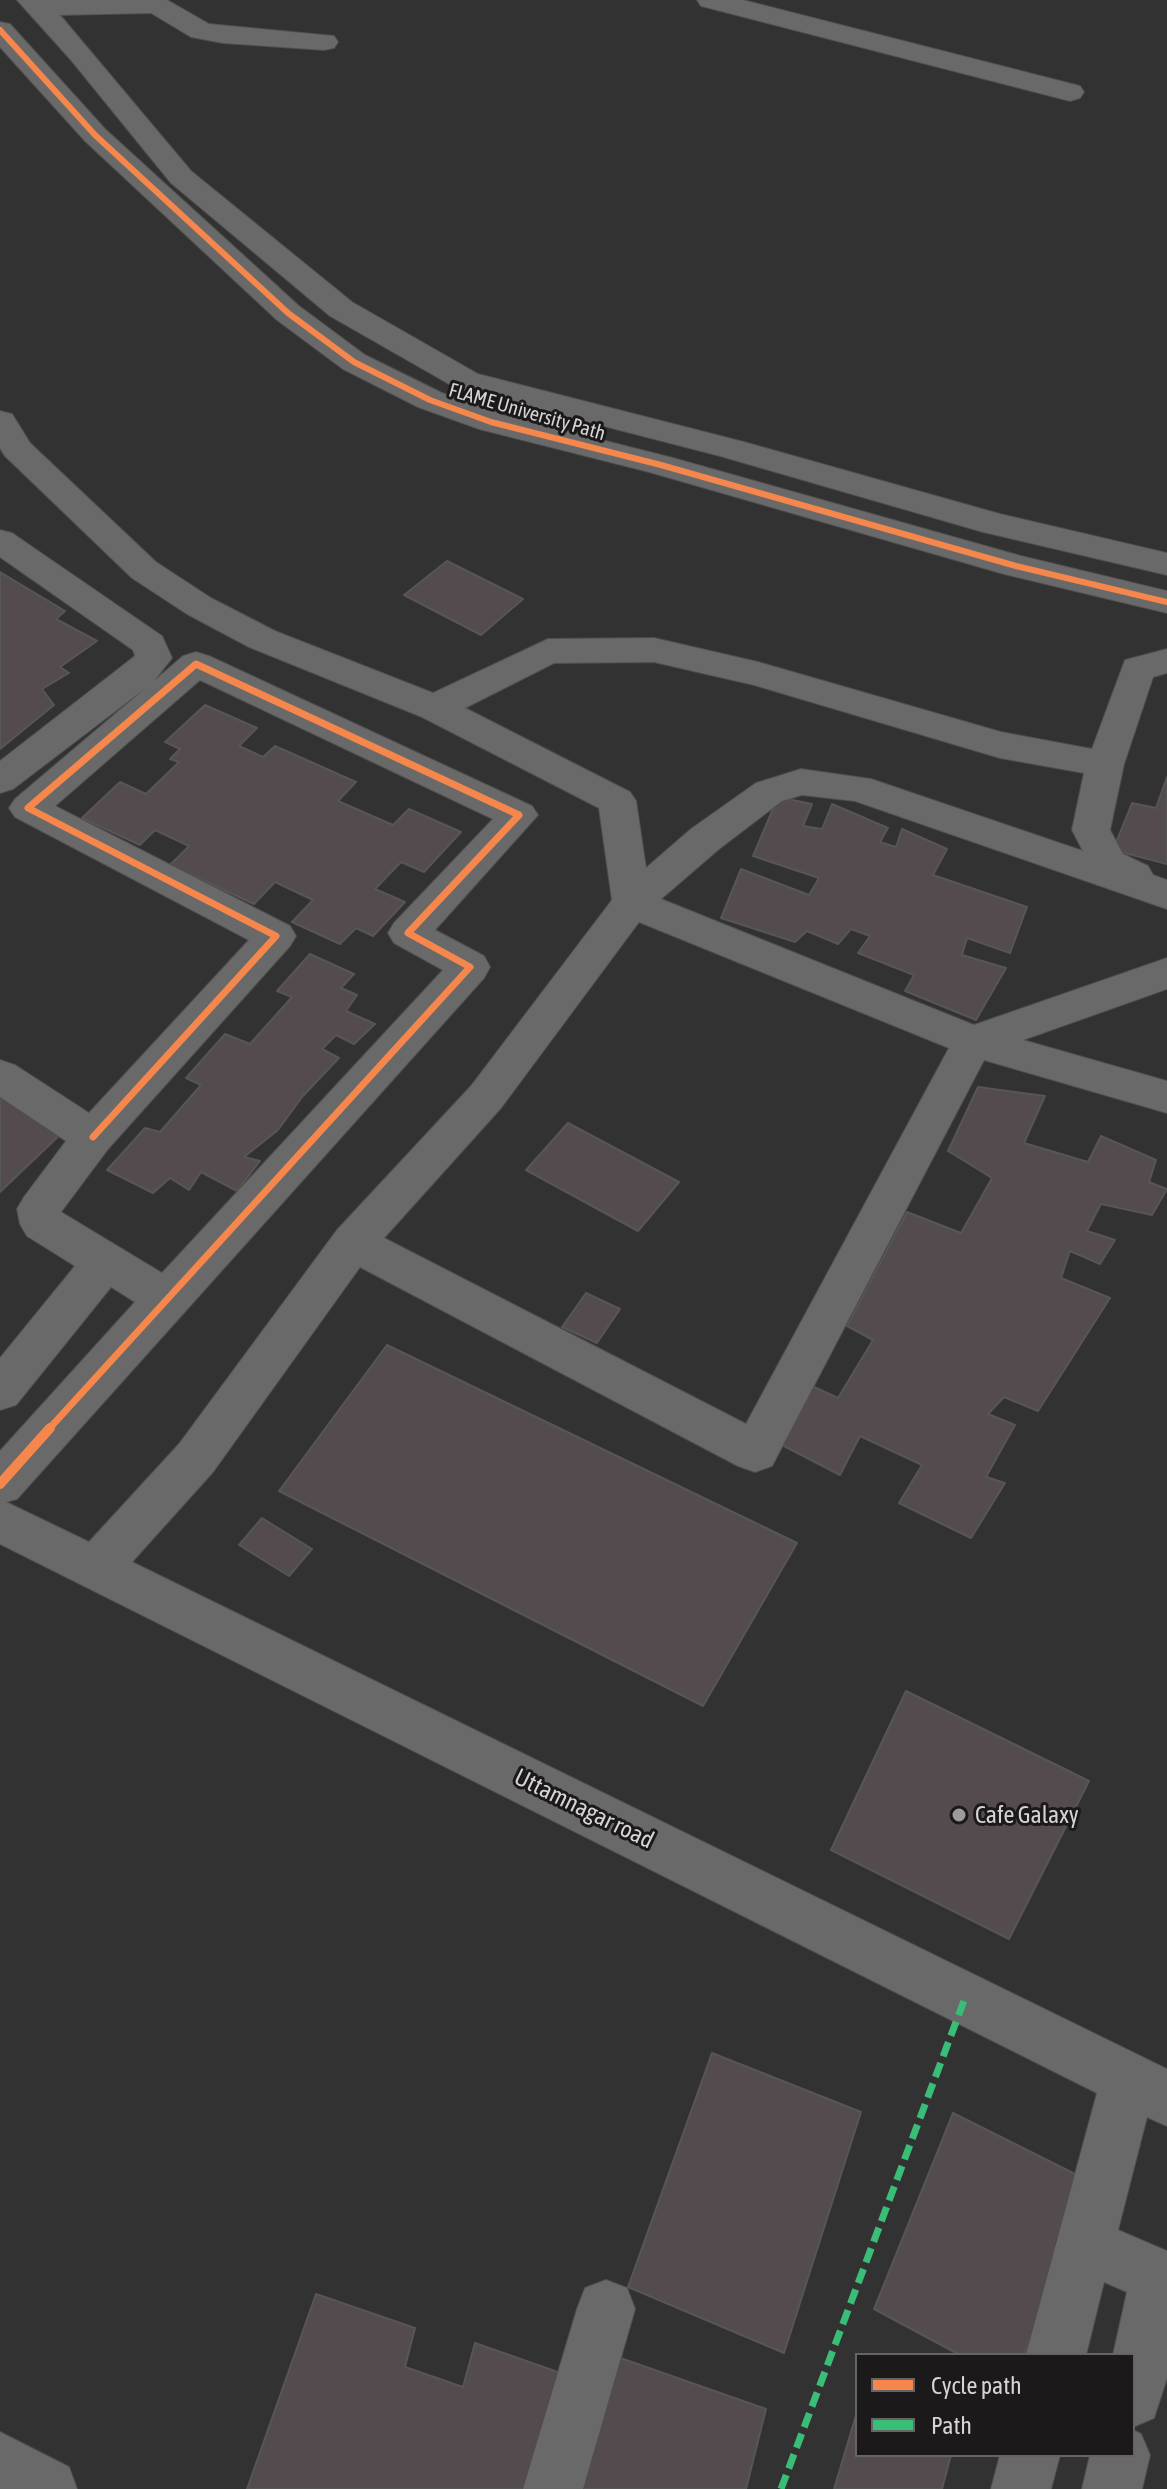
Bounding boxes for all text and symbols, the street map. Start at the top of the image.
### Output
street label: FLAME University Path [446,378,608,446]
street label: Uttamnagar road [510,1763,658,1855]
place label: Cafe Galaxy [975,1801,1079,1829]
marker: Cafe Galaxy [950,1806,968,1824]
legend [855,2353,1135,2457]
text: Cycle path [931,2372,1022,2399]
text: Path [931,2412,972,2439]

